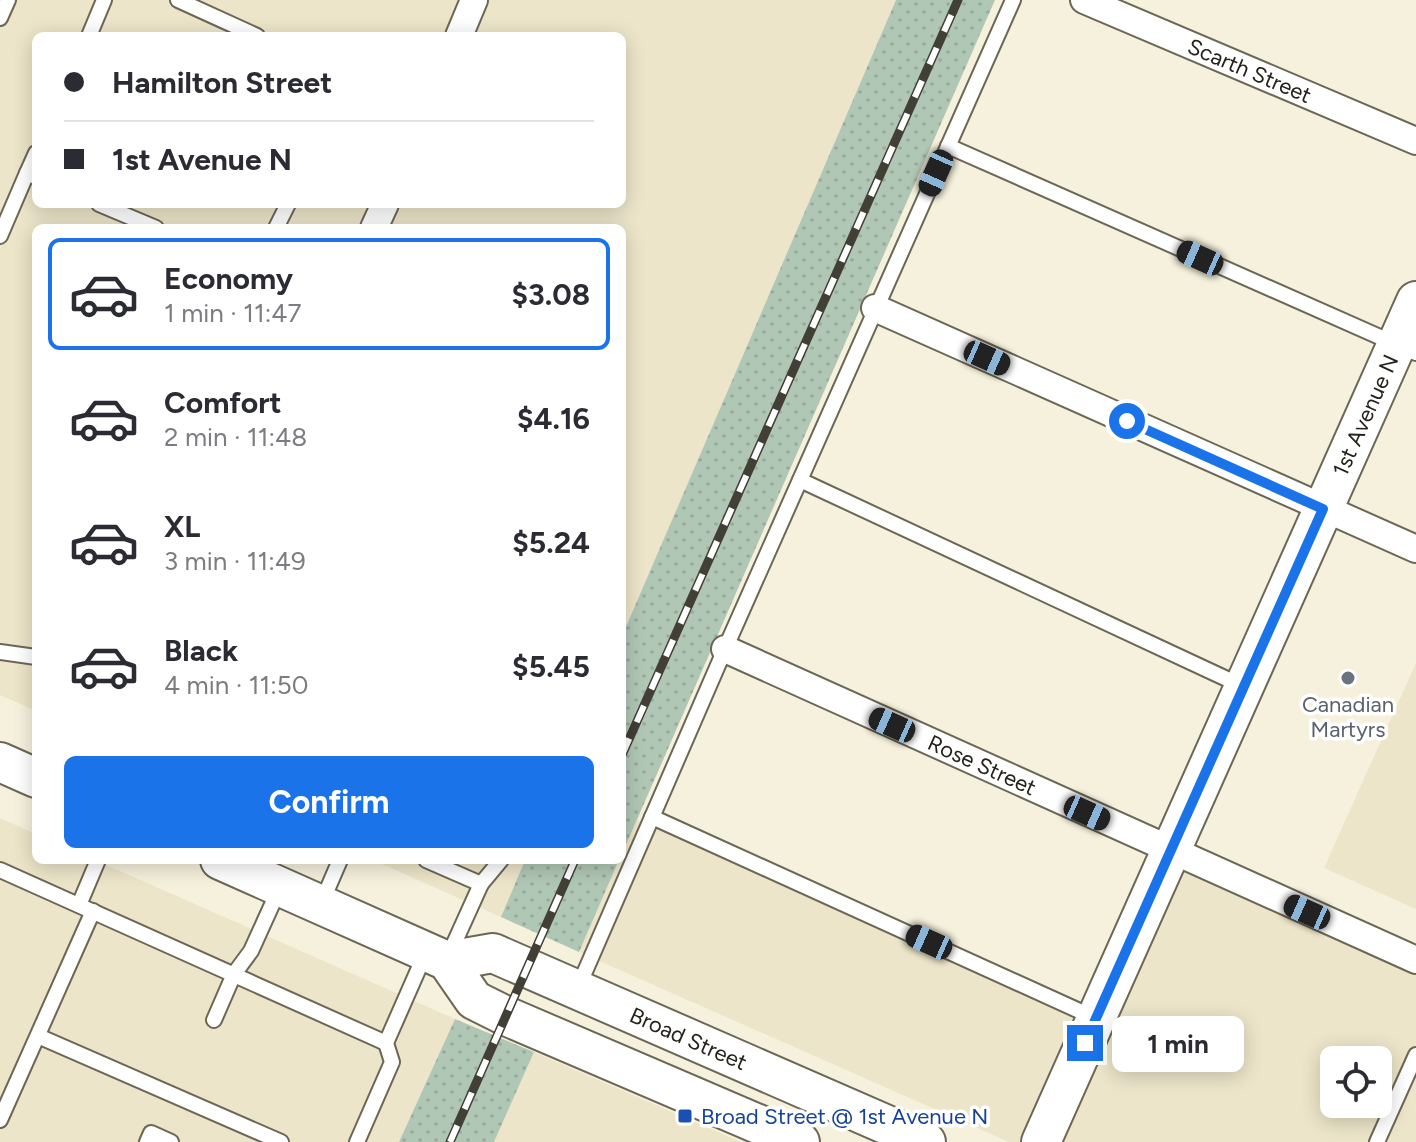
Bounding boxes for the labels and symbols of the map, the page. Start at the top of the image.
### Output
street label: Scarth Street [1184,33,1315,109]
car [915,146,957,200]
car [1173,237,1227,279]
car [960,337,1014,379]
street label: 1st Avenue N [1327,350,1404,480]
route start [1109,403,1145,439]
marker: Canadian Martyrs [1339,669,1357,687]
place label: Canadian Martyrs [1302,691,1394,743]
car [865,704,919,746]
street label: Rose Street [924,729,1040,801]
car [1060,792,1114,834]
car [1280,891,1334,933]
car [902,921,956,963]
street label: Broad Street [626,1001,751,1076]
callout: 1 min [1113,1015,1245,1071]
route end [1067,1025,1103,1061]
place label: Broad Street @ 1st Avenue N [701,1103,988,1130]
marker: Broad Street @ 1st Avenue N [676,1107,694,1125]

